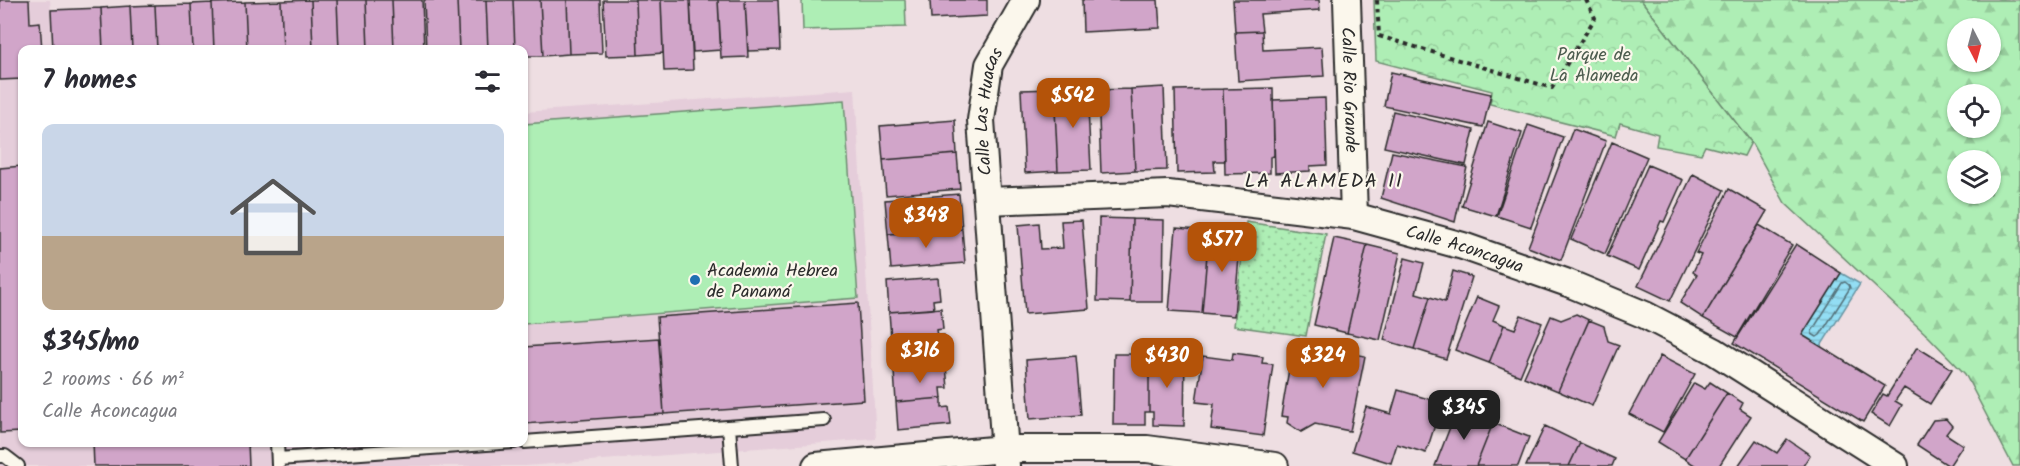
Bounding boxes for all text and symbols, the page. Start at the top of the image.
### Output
north arrow [1947,18,2001,72]
map controls [1947,18,2001,204]
street label: Calle Rio Grande [1332,27,1365,153]
park label: Parque de La Alameda [1549,41,1639,91]
street label: Calle Las Huacas [968,42,1012,177]
text: 7 homes [42,60,137,102]
icon: filters [471,65,504,98]
pin: $542 [1037,78,1109,129]
text: $542 [1051,81,1095,113]
button: locate [1947,84,2001,138]
button: layers [1947,150,2001,204]
icon: home [219,163,327,271]
district label: LA ALAMEDA II [1245,166,1403,198]
pin: $348 [890,198,962,249]
text: $348 [903,201,949,233]
street label: Calle Aconcagua [1402,218,1527,282]
pin: $577 [1186,222,1258,273]
text: $577 [1202,225,1242,257]
place label: Academia Hebrea de Panamá [707,257,838,307]
marker: Academia Hebrea de Panamá [688,273,702,287]
text: $345/mo [42,322,139,364]
pin: $316 [884,333,956,384]
text: $316 [900,336,940,368]
pin: $430 [1131,338,1203,389]
pin: $324 [1287,338,1359,389]
text: $430 [1145,341,1189,373]
text: $324 [1300,341,1346,373]
text: 2 rooms · 66 m² [42,364,184,396]
pin: $345 [1428,390,1500,441]
text: $345 [1442,393,1486,425]
text: Calle Aconcagua [42,396,178,428]

